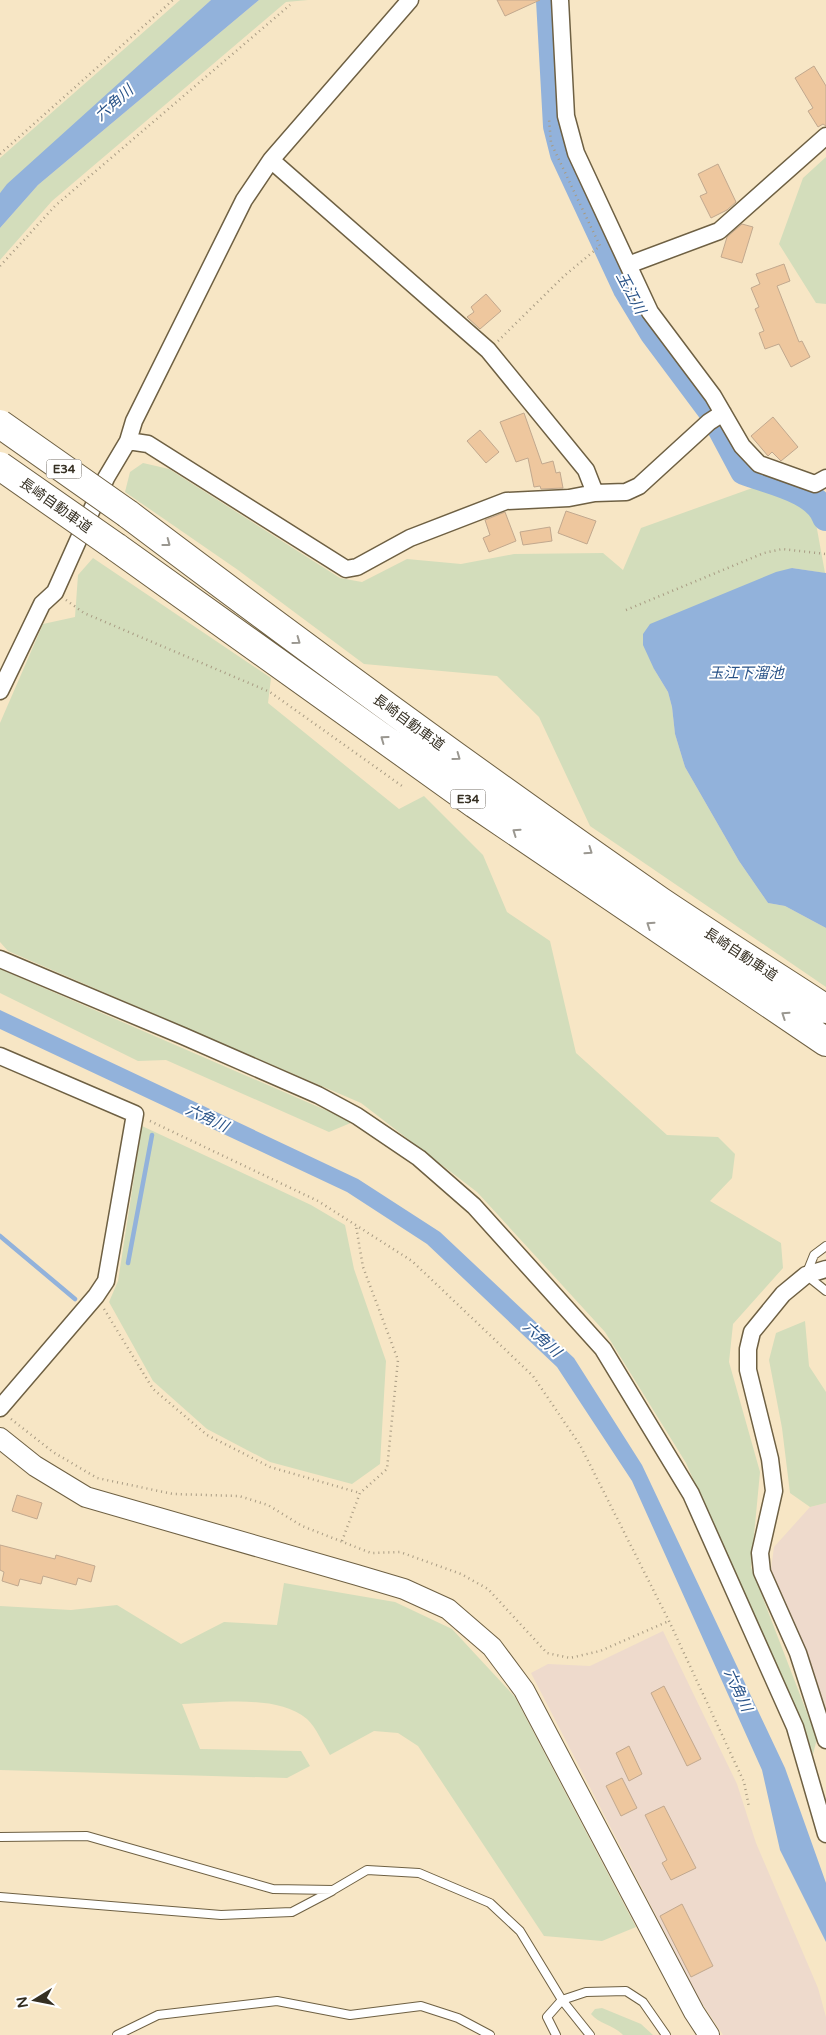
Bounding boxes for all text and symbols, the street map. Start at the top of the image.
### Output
water label: 六角川 [91,80,138,125]
water label: 玉江川 [612,269,650,319]
road number: E34 [46,459,82,478]
street label: 長崎自動車道 [16,474,95,536]
one-way arrow [161,538,170,546]
one-way arrow [291,635,301,644]
water label: 玉江下溜池 [708,664,785,682]
street label: 長崎自動車道 [370,691,448,754]
one-way arrow [380,736,390,745]
one-way arrow [451,751,460,760]
road number: E34 [450,790,486,809]
one-way arrow [513,829,522,838]
one-way arrow [583,845,593,854]
one-way arrow [647,921,656,931]
street label: 長崎自動車道 [701,924,781,984]
one-way arrow [782,1012,791,1021]
water label: 六角川 [183,1100,233,1137]
water label: 六角川 [519,1317,566,1362]
water label: 六角川 [720,1666,757,1716]
north arrow [10,1975,60,2025]
text: N [13,1995,32,2009]

